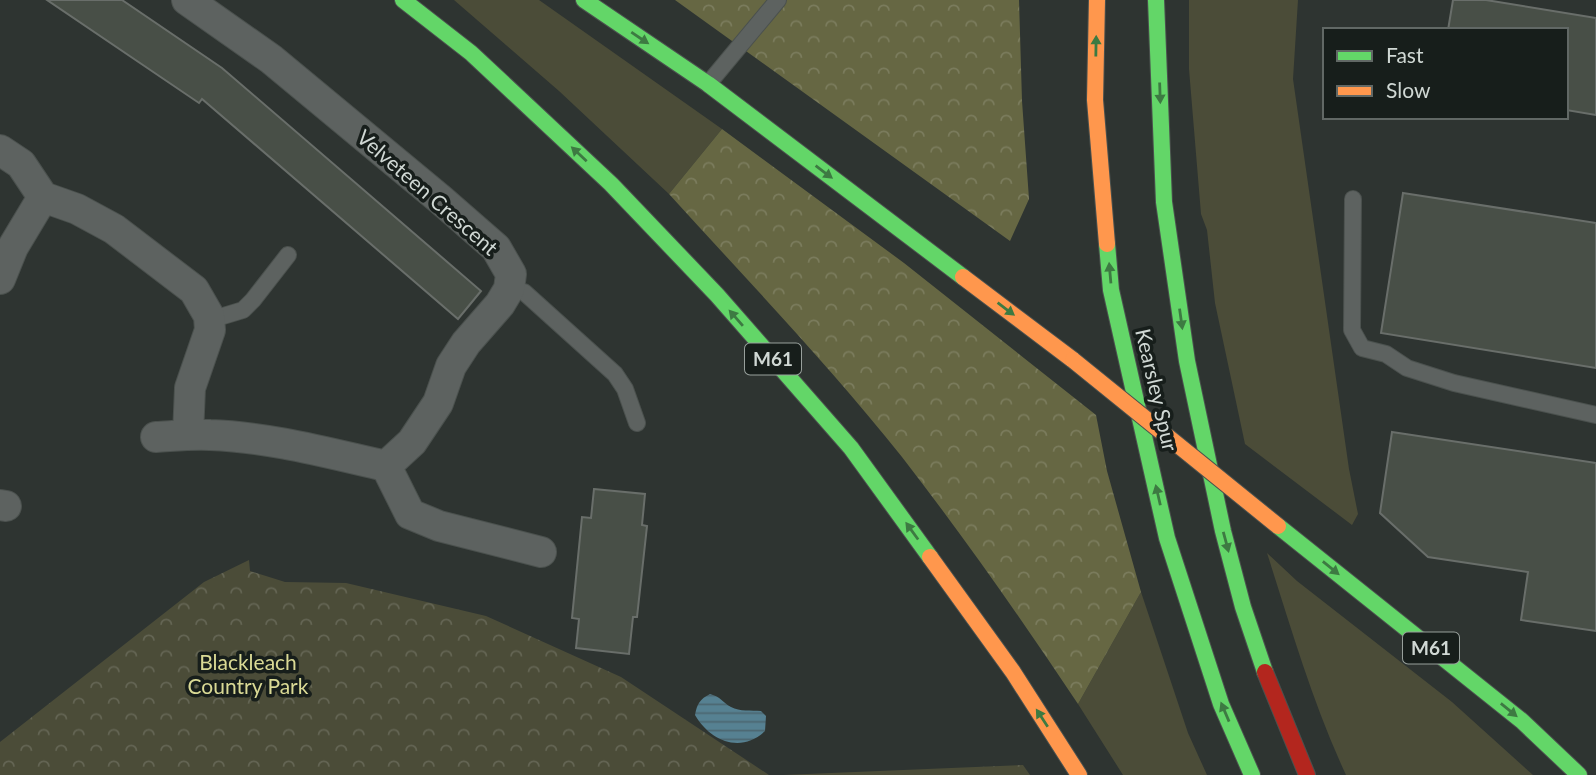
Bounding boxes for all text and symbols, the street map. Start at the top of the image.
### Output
legend [1323,28,1568,119]
one-way arrow [631,31,649,45]
one-way arrow [1091,35,1102,57]
text: Fast [1386,42,1424,67]
text: Slow [1386,77,1431,102]
one-way arrow [1154,82,1165,104]
street label: Velveteen Crescent [352,124,504,260]
one-way arrow [570,146,588,162]
one-way arrow [815,164,833,179]
one-way arrow [1104,262,1115,284]
one-way arrow [997,301,1015,315]
one-way arrow [1176,308,1187,330]
one-way arrow [729,310,745,327]
street label: Kearsley Spur [1131,326,1184,454]
road number: M61 [745,344,801,374]
one-way arrow [1152,484,1163,506]
one-way arrow [905,522,919,540]
one-way arrow [1221,531,1232,553]
one-way arrow [1322,561,1340,576]
road number: M61 [1403,632,1459,664]
park label: Blackleach Country Park [188,649,309,698]
one-way arrow [1219,702,1230,723]
one-way arrow [1500,703,1518,717]
one-way arrow [1036,708,1049,727]

